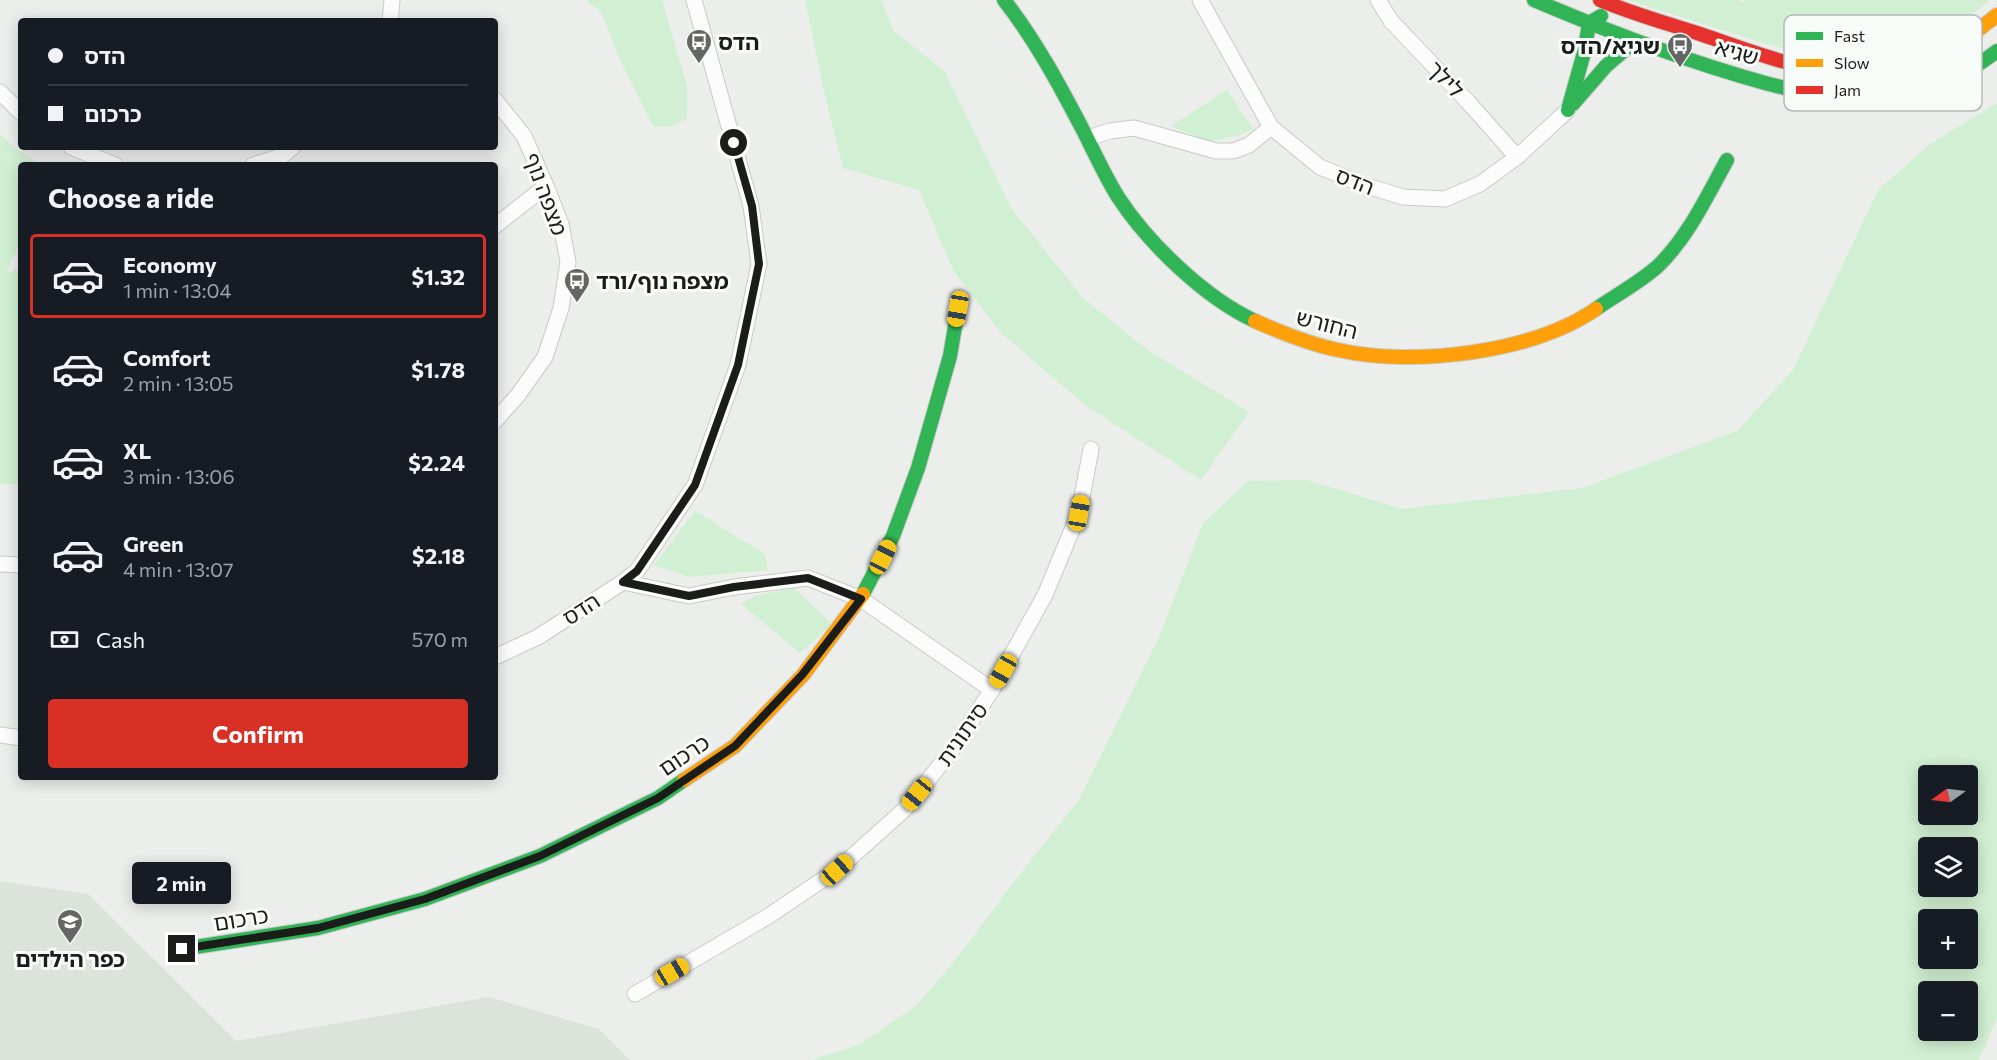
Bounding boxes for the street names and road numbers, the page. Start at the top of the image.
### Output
street label: שגיא [1712,32,1762,71]
street label: לילך [1422,55,1470,103]
street label: מצפה נוף [519,149,574,239]
street label: הדס [1332,161,1378,200]
street label: החורש [1294,303,1361,344]
street label: הדס [557,587,604,631]
street label: סיתונית [930,697,993,771]
street label: כרכום [653,728,714,781]
street label: כרכום [212,901,270,936]

